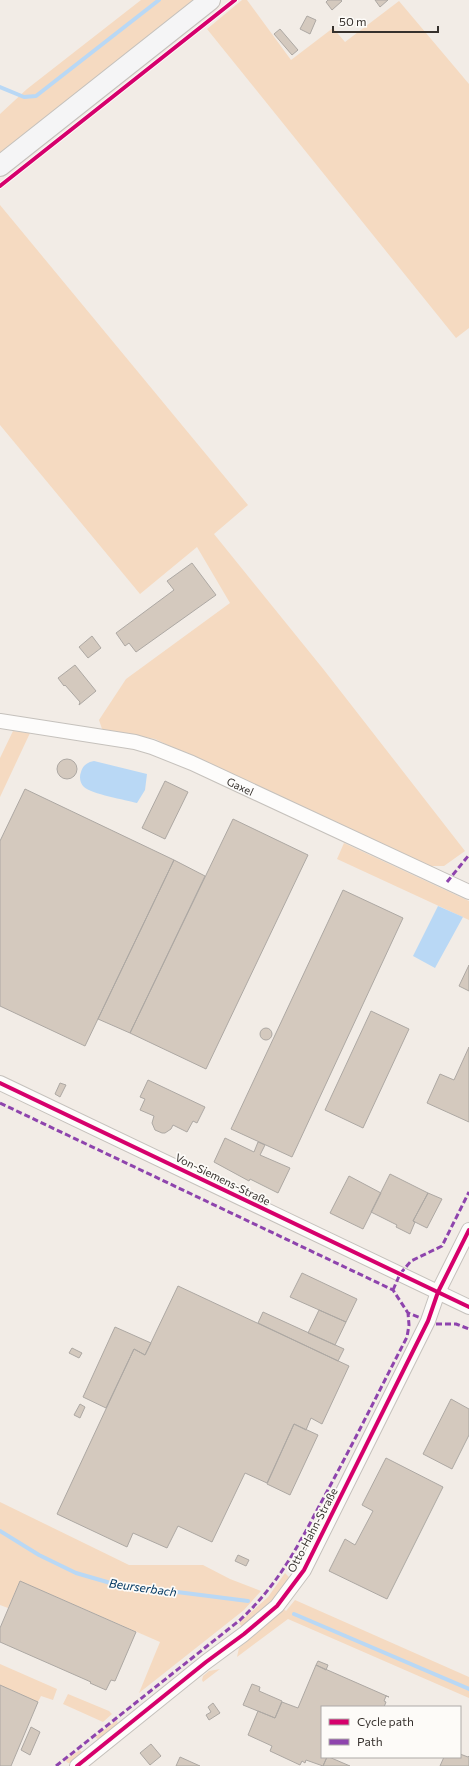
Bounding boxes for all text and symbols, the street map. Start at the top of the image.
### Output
scale bar [333,8,438,34]
text: 50 m [339,14,367,28]
street label: Gaxel [225,774,256,797]
street label: Von-Siemens-Straße [173,1150,273,1208]
street label: Otto-Hahn-Straße [284,1485,340,1574]
water label: Beurserbach [108,1575,178,1599]
legend [321,1706,461,1758]
text: Cycle path [357,1714,414,1728]
text: Path [357,1734,383,1748]

